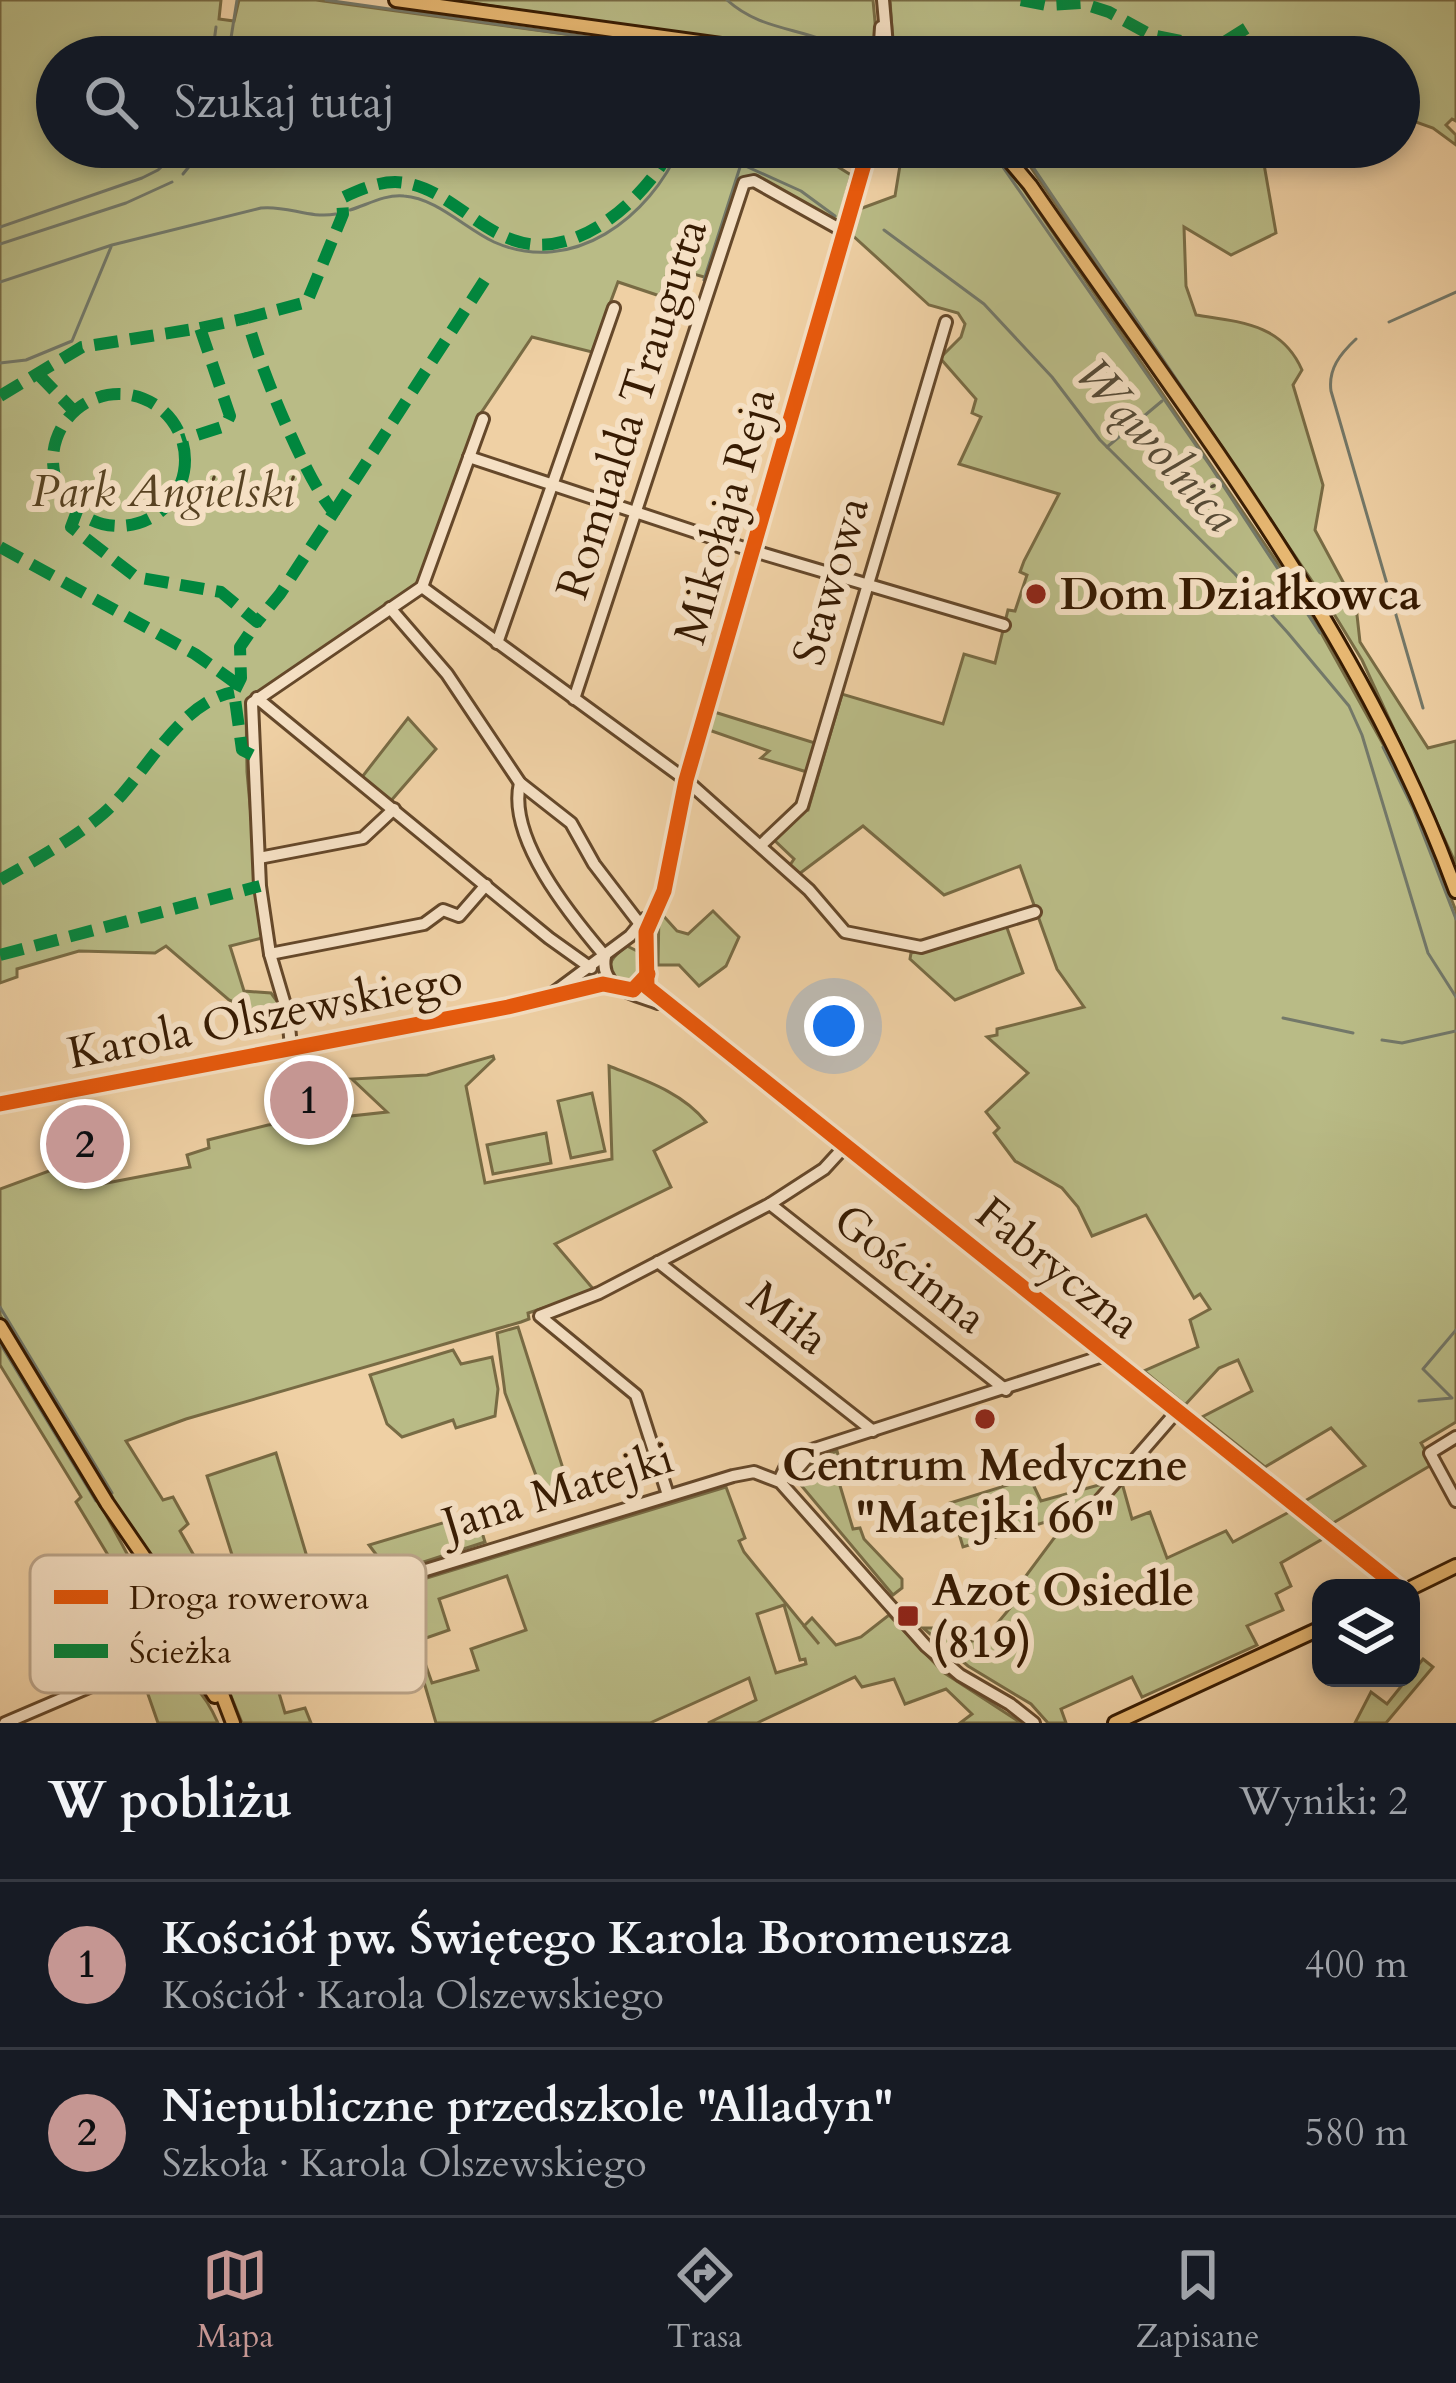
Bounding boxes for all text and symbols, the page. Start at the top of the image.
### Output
search box [36,36,1420,168]
icon: search [78,69,144,135]
text: Szukaj tutaj [174,72,395,133]
street label: Romualda Traugutta [542,211,722,607]
water label: Wąwolnica [1061,344,1253,546]
street label: Mikołaja Reja [659,381,791,651]
park label: Park Angielski [31,461,295,522]
street label: Stawowa [778,490,884,672]
place label: Dom Działkowca [1060,564,1421,625]
marker: Dom Działkowca [1023,581,1049,607]
street label: Karola Olszewskiego [63,948,467,1084]
your location [804,996,864,1056]
pin: 1 [270,1055,348,1145]
pin: 2 [46,1099,124,1189]
street label: Fabryczna [963,1183,1153,1353]
street label: Gościnna [821,1190,999,1348]
street label: Miła [735,1267,841,1369]
marker: Centrum Medyczne "Matejki 66" [972,1406,998,1432]
street label: Jana Matejki [430,1427,681,1557]
place label: Centrum Medyczne "Matejki 66" [782,1435,1188,1548]
legend [30,1555,426,1693]
place label: Azot Osiedle (819) [932,1560,1195,1673]
text: Droga rowerowa [129,1576,369,1621]
map controls [1312,1579,1420,1687]
button: layers [1312,1579,1420,1687]
marker: Azot Osiedle (819) [895,1603,921,1629]
text: Ścieżka [129,1630,232,1675]
text: W pobliżu [48,1766,292,1836]
text: Wyniki: 2 [1239,1775,1408,1828]
text: Kościół pw. Świętego Karola Boromeusza [162,1908,1012,1969]
text: 1 [77,1938,97,1991]
text: 400 m [1305,1938,1408,1991]
text: Kościół · Karola Olszewskiego [162,1969,664,2022]
text: Niepubliczne przedszkole "Alladyn" [162,2076,894,2137]
text: 2 [77,2106,97,2159]
text: 580 m [1305,2106,1408,2159]
text: Szkoła · Karola Olszewskiego [162,2137,647,2190]
tab: Mapa [197,2242,274,2359]
tab: Trasa [667,2242,743,2359]
tab: Zapisane [1136,2242,1259,2359]

